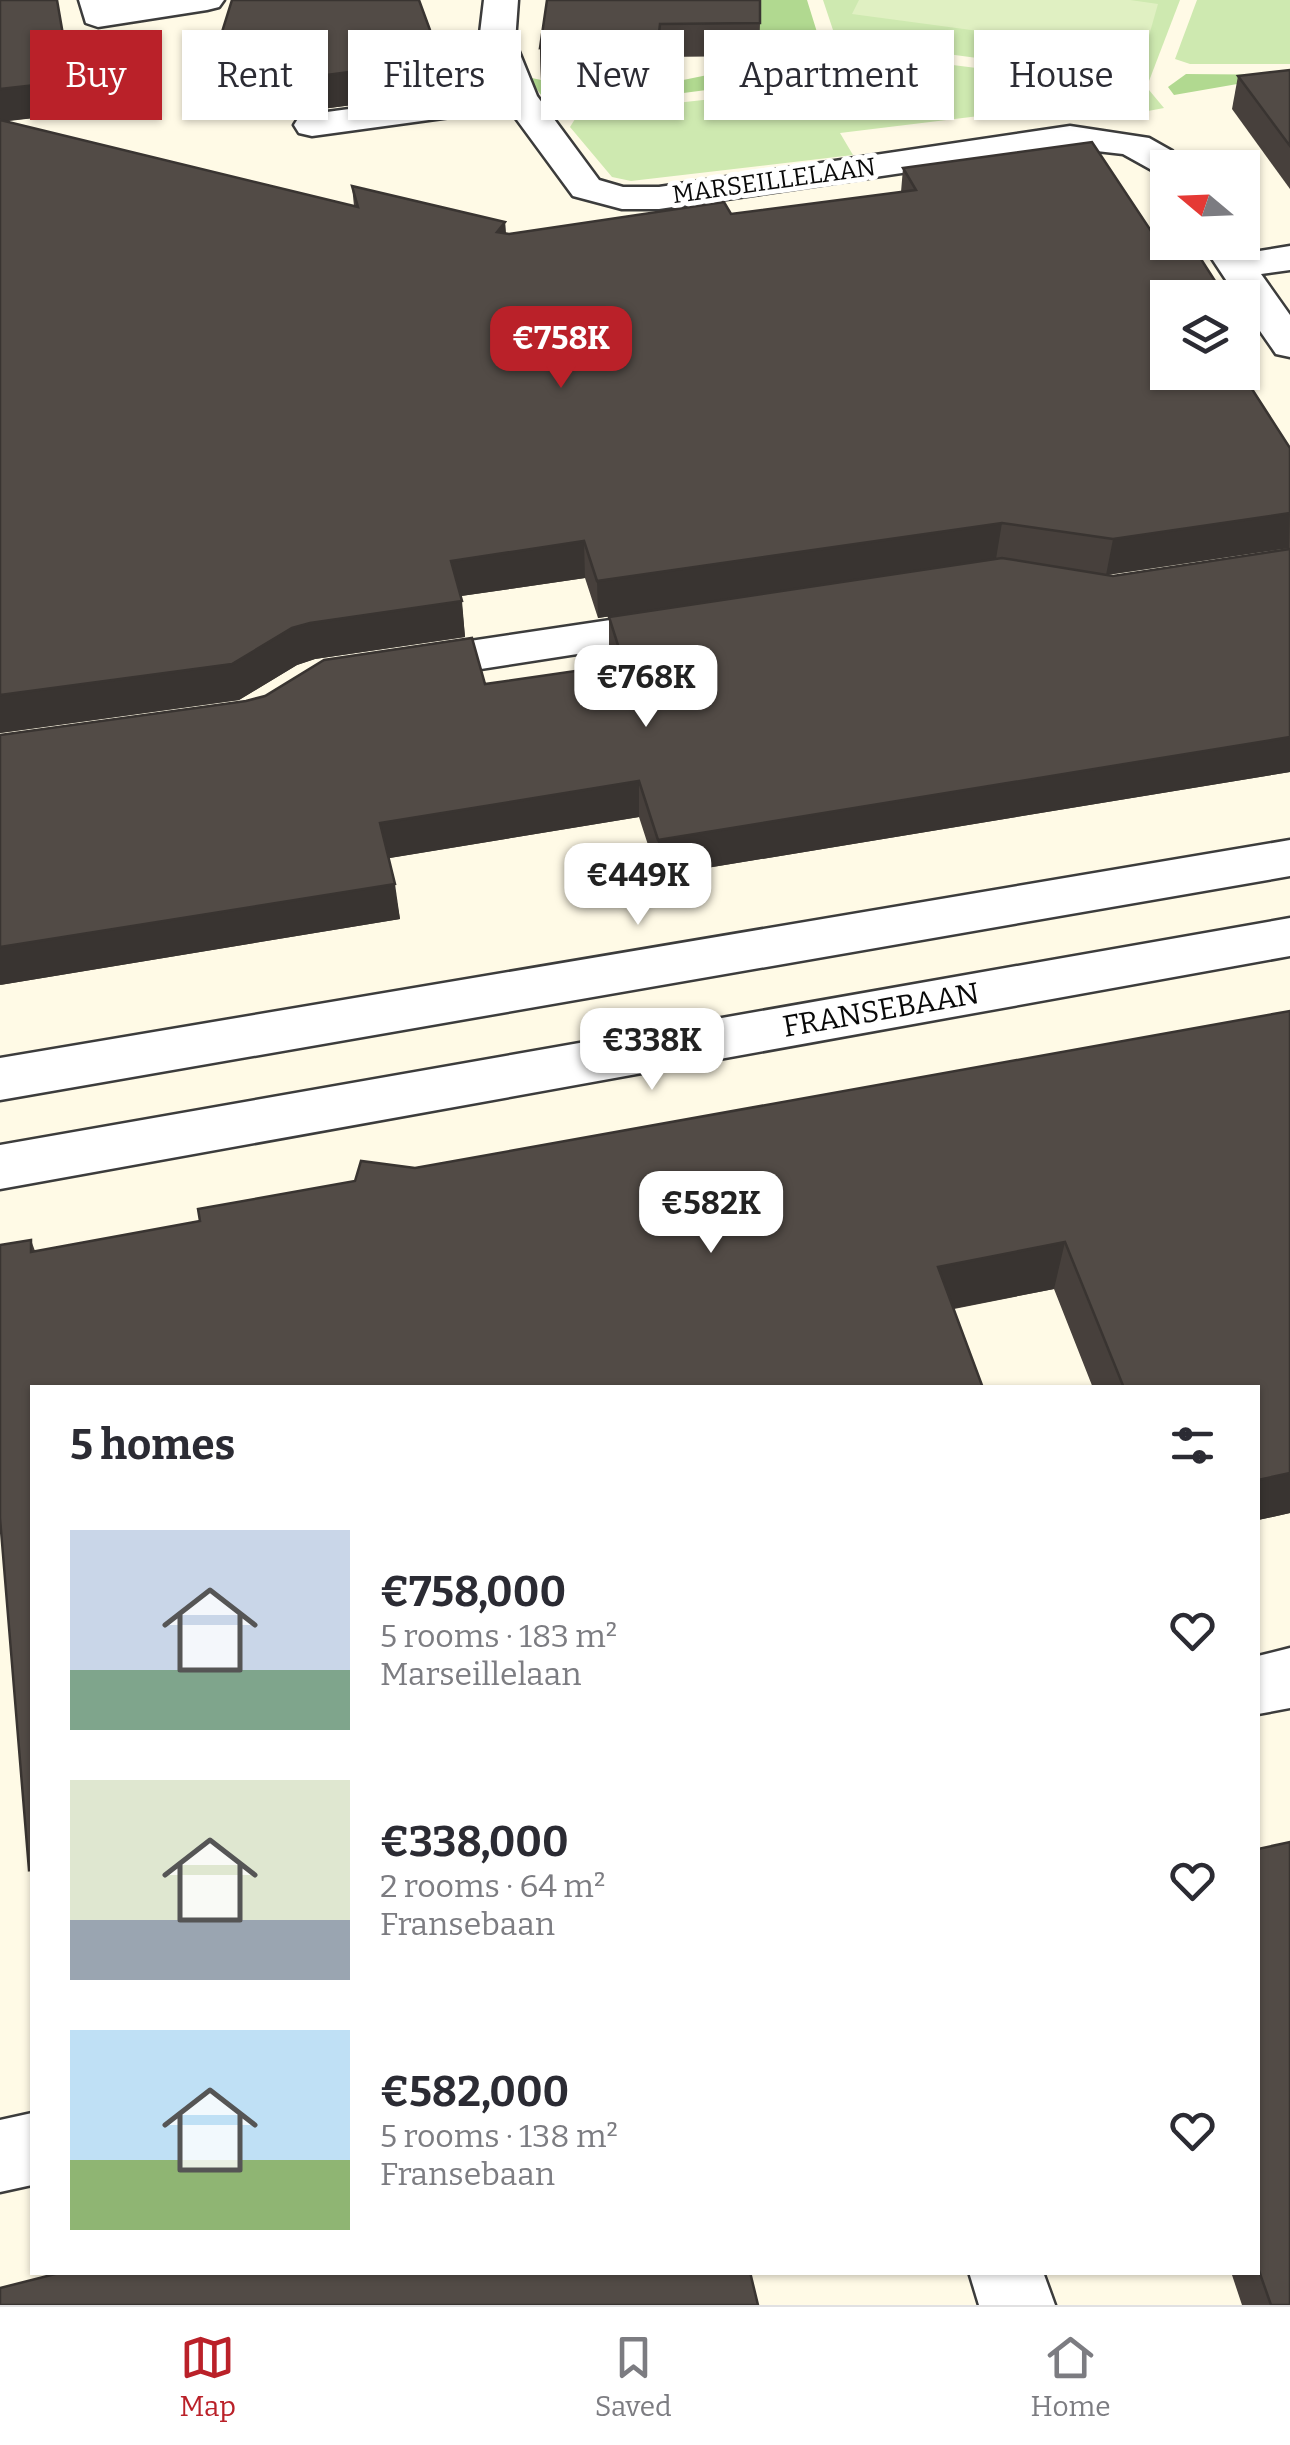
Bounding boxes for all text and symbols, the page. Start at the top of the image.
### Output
chip: Buy [30,30,162,120]
chip: Rent [182,30,328,120]
chip: Filters [348,30,521,120]
chip: New [541,30,684,120]
chip: Apartment [704,30,954,120]
chip: House [974,30,1149,120]
north arrow [1150,150,1260,260]
map controls [1150,150,1260,390]
street label: MARSEILLELAAN [670,152,878,210]
button: layers [1150,280,1260,390]
pin: €758K [491,306,631,391]
text: €758K [512,319,610,357]
pin: €768K [576,645,716,730]
text: €768K [596,658,696,696]
pin: €449K [568,843,708,928]
text: €449K [586,856,690,894]
street label: FRANSEBAAN [780,975,982,1045]
pin: €338K [582,1008,722,1093]
text: €338K [602,1021,702,1059]
pin: €582K [641,1171,781,1256]
text: €582K [661,1184,761,1222]
icon: filters [1165,1418,1220,1473]
text: 5 homes [70,1420,235,1470]
text: €758,000 [380,1567,566,1617]
icon: home [150,1570,270,1690]
icon: heart [1165,1603,1220,1658]
text: 5 rooms · 183 m² [380,1617,617,1655]
text: Marseillelaan [380,1655,582,1693]
text: €338,000 [380,1817,569,1867]
icon: home [150,1820,270,1940]
icon: heart [1165,1853,1220,1908]
text: 2 rooms · 64 m² [380,1867,605,1905]
text: Fransebaan [380,1905,555,1943]
text: €582,000 [380,2067,569,2117]
icon: home [150,2070,270,2190]
icon: heart [1165,2103,1220,2158]
text: 5 rooms · 138 m² [380,2117,618,2155]
text: Fransebaan [380,2155,555,2193]
tab: Map [179,2330,236,2423]
tab: Saved [595,2330,672,2423]
tab: Home [1031,2330,1111,2423]

